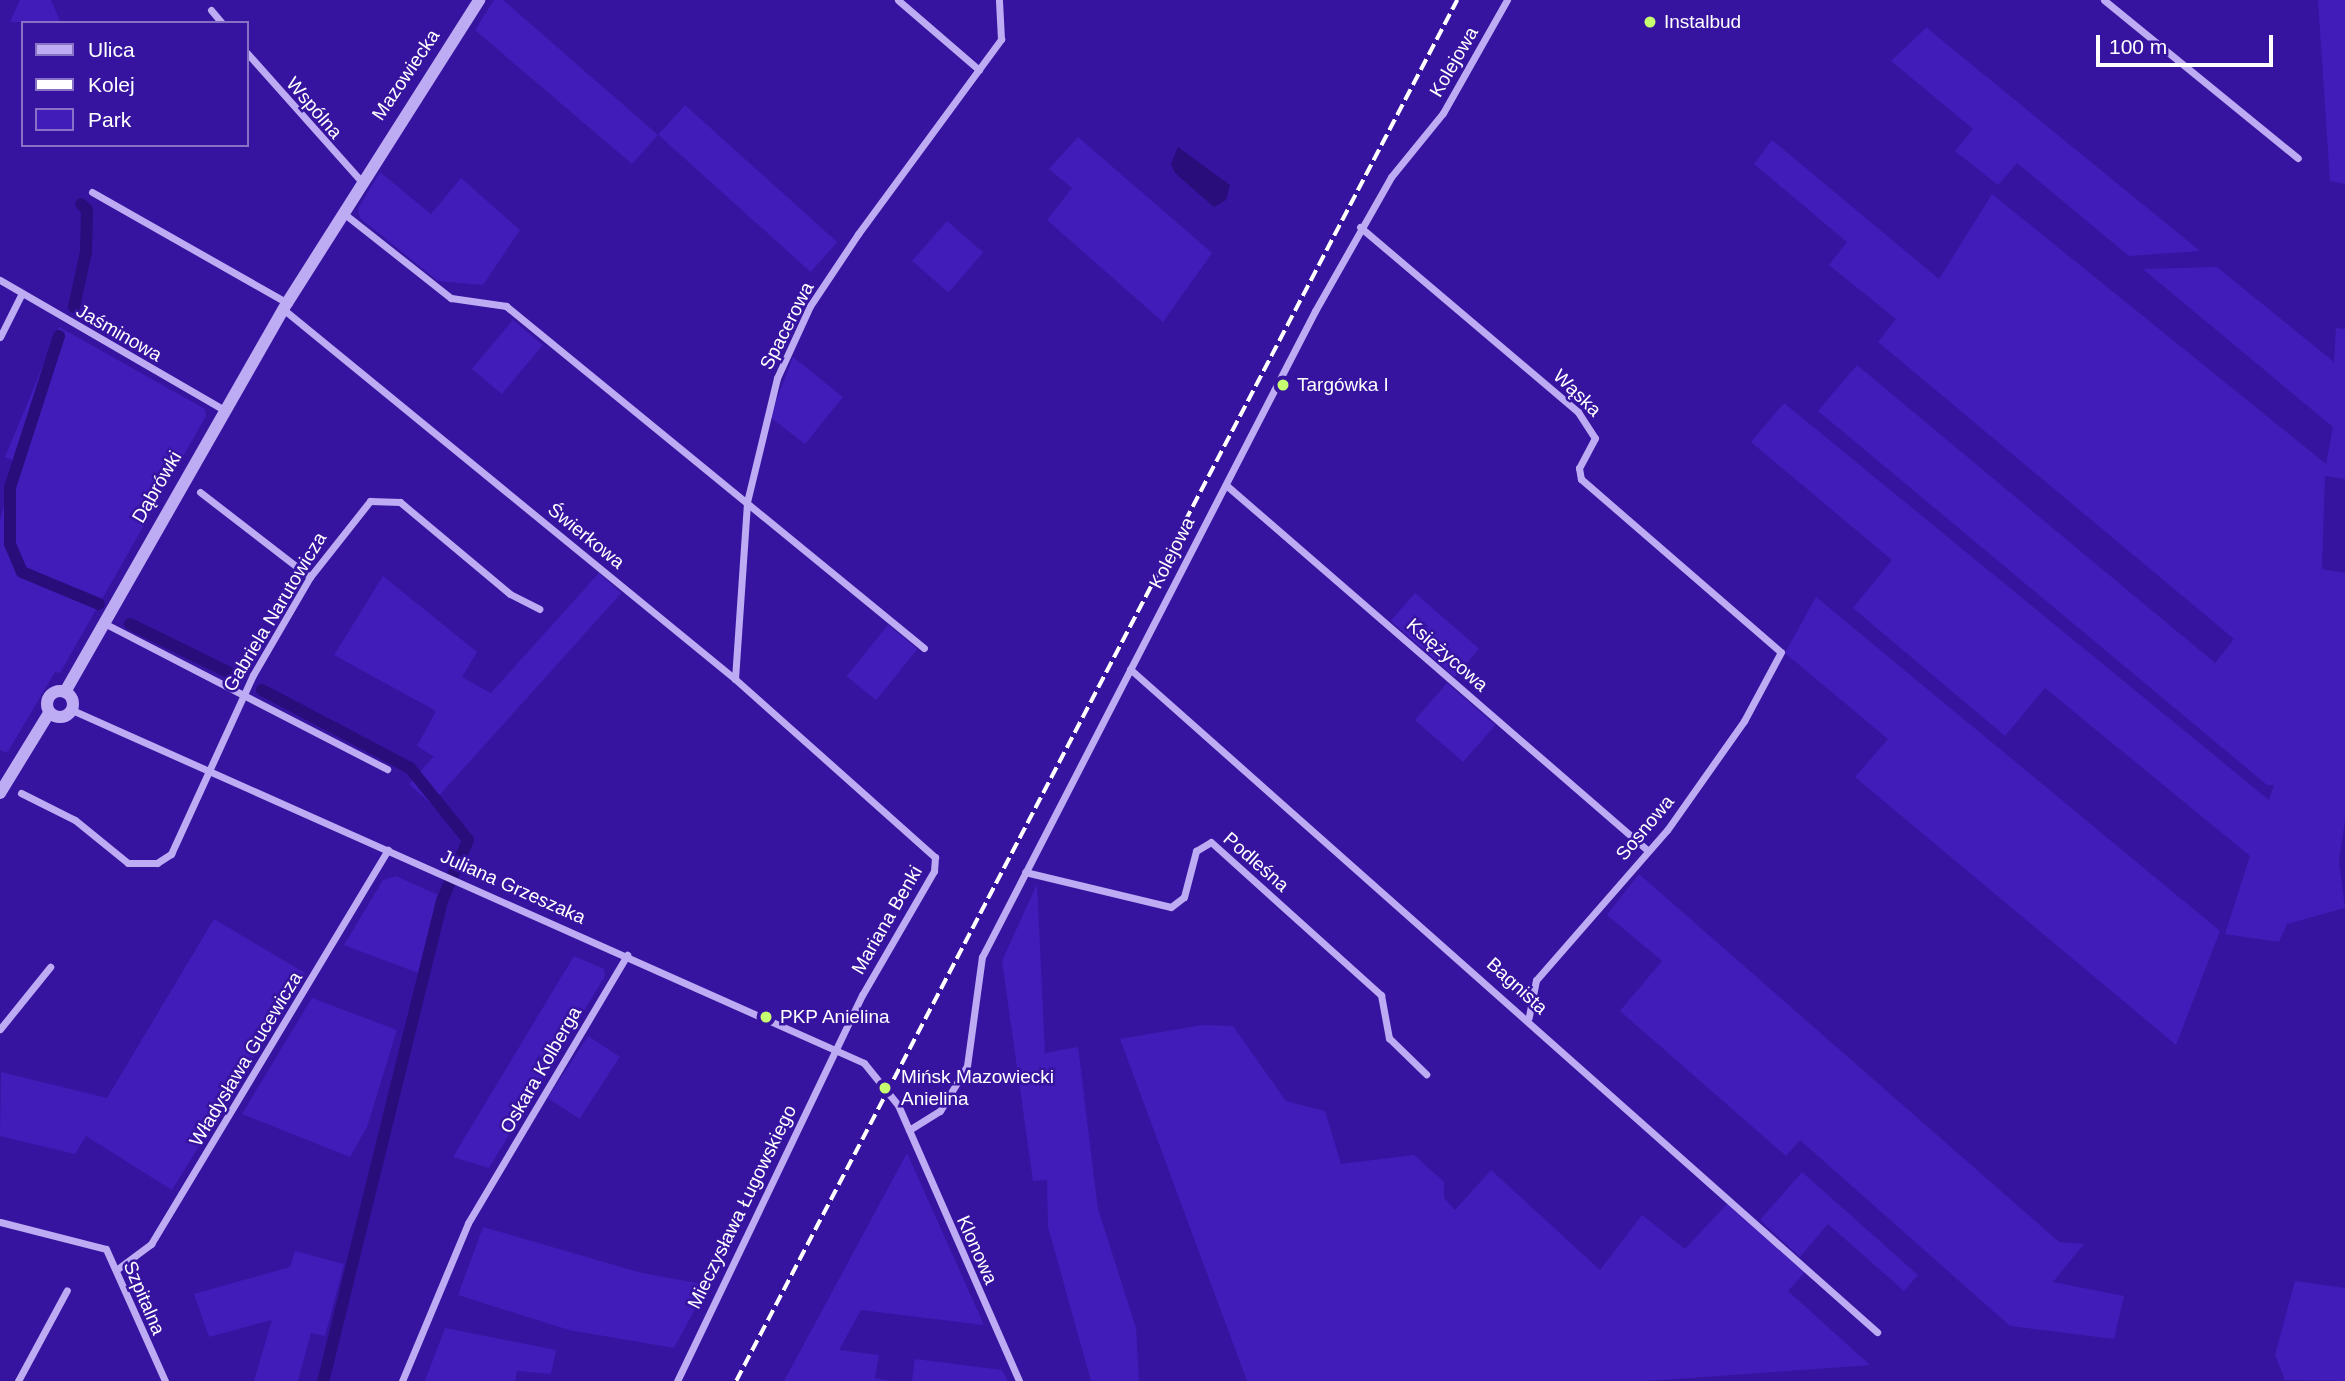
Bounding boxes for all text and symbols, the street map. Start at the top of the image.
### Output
place label: Instalbud [1664,11,1741,33]
marker: Instalbud [1642,14,1658,30]
legend [21,21,248,147]
scale bar [2100,21,2277,65]
street label: Kolejowa [1425,23,1483,101]
street label: Mazowiecka [367,25,445,125]
text: 100 m [2109,35,2167,58]
text: Ulica [88,38,135,61]
text: Kolej [88,73,135,96]
street label: Wspólna [281,73,347,143]
text: Park [88,108,131,131]
street label: Spacerowa [755,278,819,374]
street label: Jaśminowa [72,299,166,367]
street label: Wąska [1548,365,1606,421]
place label: Targówka I [1297,374,1389,396]
marker: Targówka I [1275,377,1291,393]
street label: Dąbrówki [127,447,187,527]
street label: Świerkowa [543,498,629,574]
street label: Kolejowa [1144,513,1200,593]
street label: Gabriela Narutowicza [218,528,332,696]
street label: Księżycowa [1402,613,1492,697]
street label: Sosnowa [1611,791,1679,865]
street label: Podleśna [1219,827,1293,897]
street label: Juliana Grzeszaka [437,845,589,929]
street label: Mariana Benki [847,862,927,978]
street label: Bagnista [1482,953,1552,1019]
street label: Władysława Gucewicza [185,968,307,1150]
street label: Oskara Kolberga [495,1003,587,1137]
place label: PKP Anielina [780,1006,891,1028]
marker: PKP Anielina [758,1009,774,1025]
place label: Mińsk Mazowiecki Anielina [901,1066,1054,1110]
marker: Mińsk Mazowiecki Anielina [875,1078,895,1098]
street label: Mieczysława Ługowskiego [683,1101,801,1313]
street label: Klonowa [952,1212,1002,1288]
street label: Szpitalna [118,1258,170,1338]

